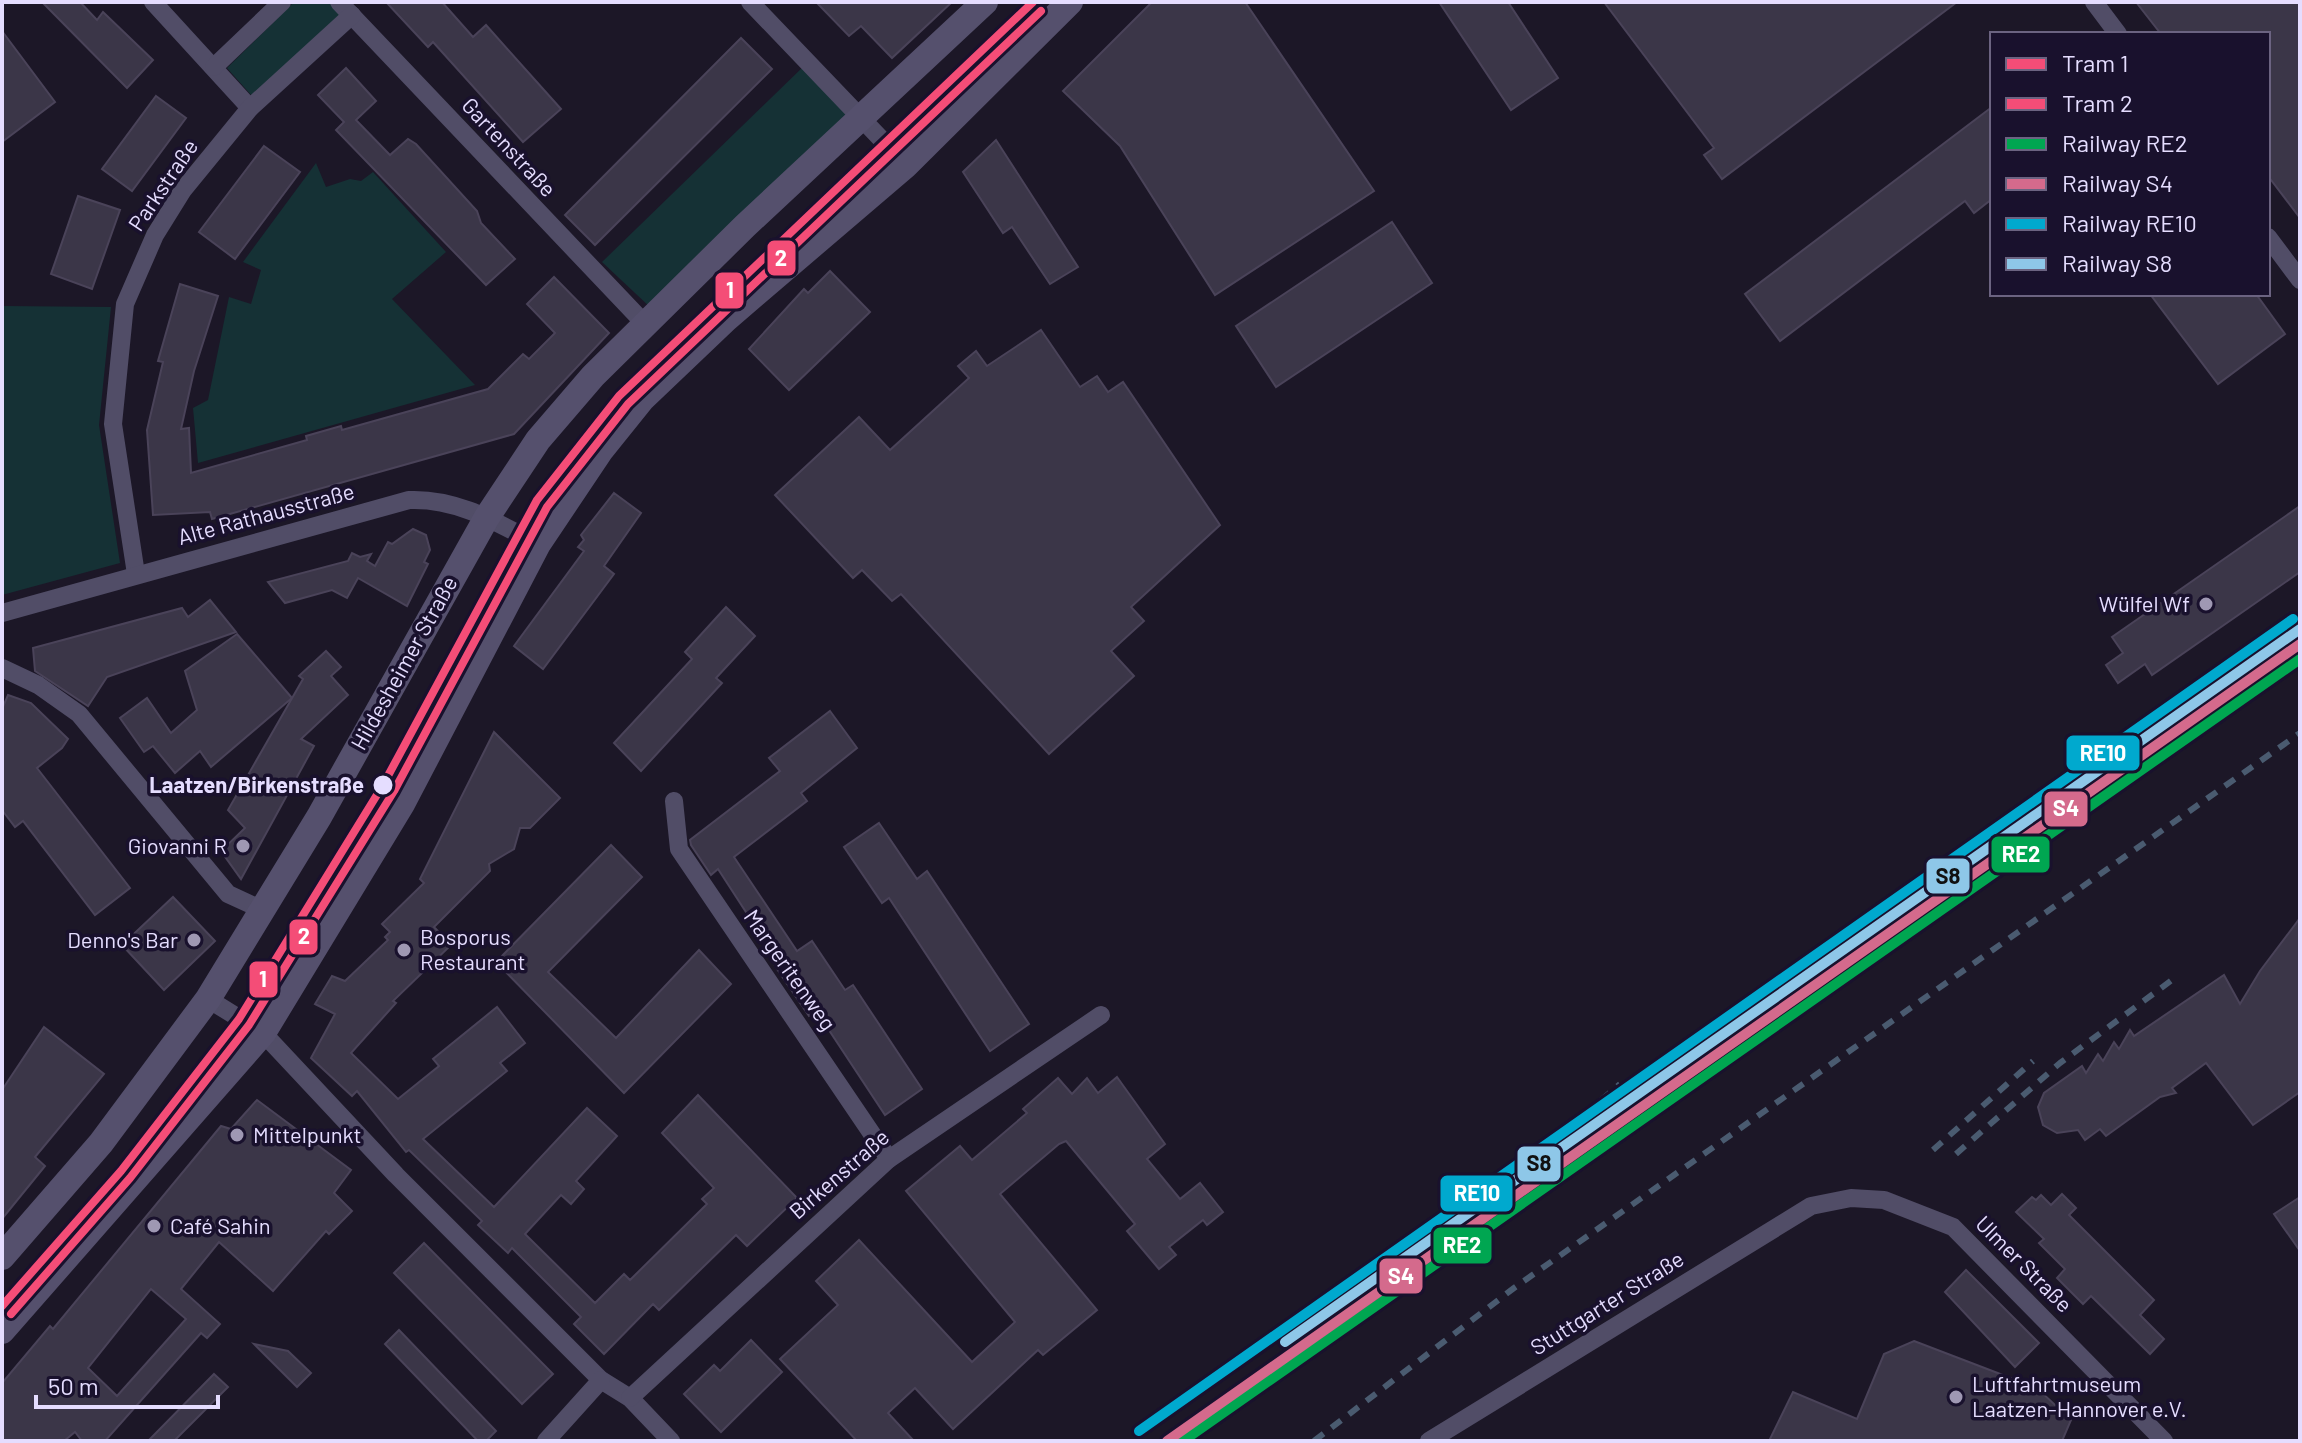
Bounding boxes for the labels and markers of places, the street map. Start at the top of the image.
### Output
place label: Wülfel Wf [2099,590,2190,616]
marker: Wülfel Wf [2197,595,2215,613]
place label: Laatzen/Birkenstraße [149,771,364,797]
marker: Laatzen/Birkenstraße [371,773,395,797]
place label: Giovanni R [128,832,227,858]
marker: Giovanni R [234,837,252,855]
place label: Bosporus Restaurant [420,923,526,974]
place label: Denno's Bar [67,926,178,952]
marker: Denno's Bar [185,931,203,949]
marker: Bosporus Restaurant [395,941,413,959]
place label: Mittelpunkt [253,1121,362,1147]
marker: Mittelpunkt [228,1126,246,1144]
place label: Café Sahin [170,1212,271,1238]
marker: Café Sahin [145,1217,163,1235]
place label: Luftfahrtmuseum Laatzen-Hannover e.V. [1972,1370,2187,1421]
marker: Luftfahrtmuseum Laatzen-Hannover e.V. [1947,1388,1965,1406]

